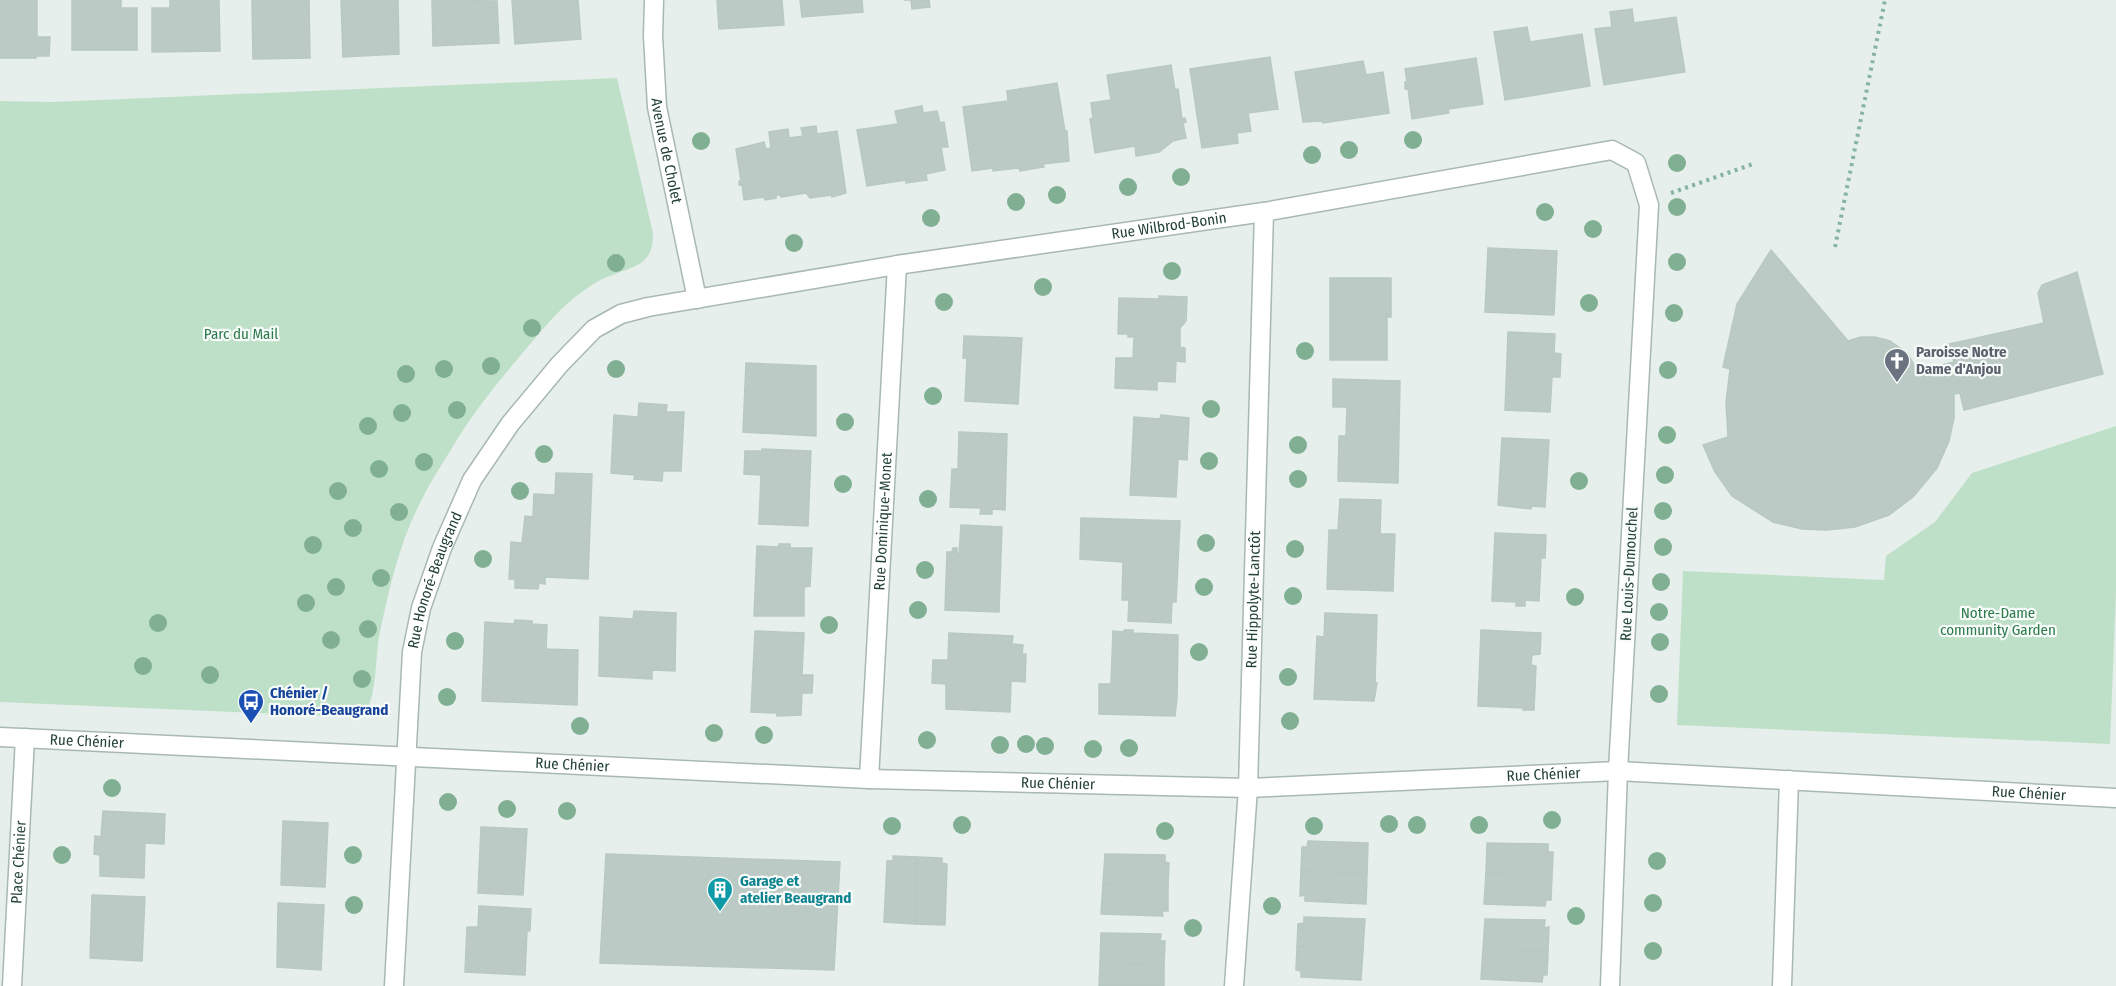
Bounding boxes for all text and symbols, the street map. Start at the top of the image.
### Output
street label: Avenue de Cholet [648,98,686,205]
street label: Rue Wilbrod-Bonin [1110,209,1228,243]
park label: Parc du Mail [204,325,278,343]
place label: Paroisse Notre Dame d'Anjou [1916,343,2007,378]
church icon: Paroisse Notre Dame d'Anjou [1882,346,1912,384]
street label: Rue Dominique-Monet [870,452,896,591]
street label: Rue Louis-Dumouchel [1617,507,1641,641]
street label: Rue Honoré-Beaugrand [404,509,466,650]
street label: Rue Hippolyte-Lanctôt [1242,530,1264,669]
park label: Notre-Dame community Garden [1940,604,2056,639]
place label: Chénier / Honoré-Beaugrand [270,684,388,719]
bus stop icon: Chénier / Honoré-Beaugrand [236,687,266,725]
street label: Rue Chénier [49,730,125,752]
street label: Rue Chénier [535,754,611,775]
street label: Rue Chénier [1506,764,1582,785]
street label: Rue Chénier [1021,774,1096,793]
street label: Rue Chénier [1991,782,2067,804]
street label: Place Chénier [7,819,30,904]
place label: Garage et atelier Beaugrand [740,872,851,907]
building icon: Garage et atelier Beaugrand [705,875,735,913]

